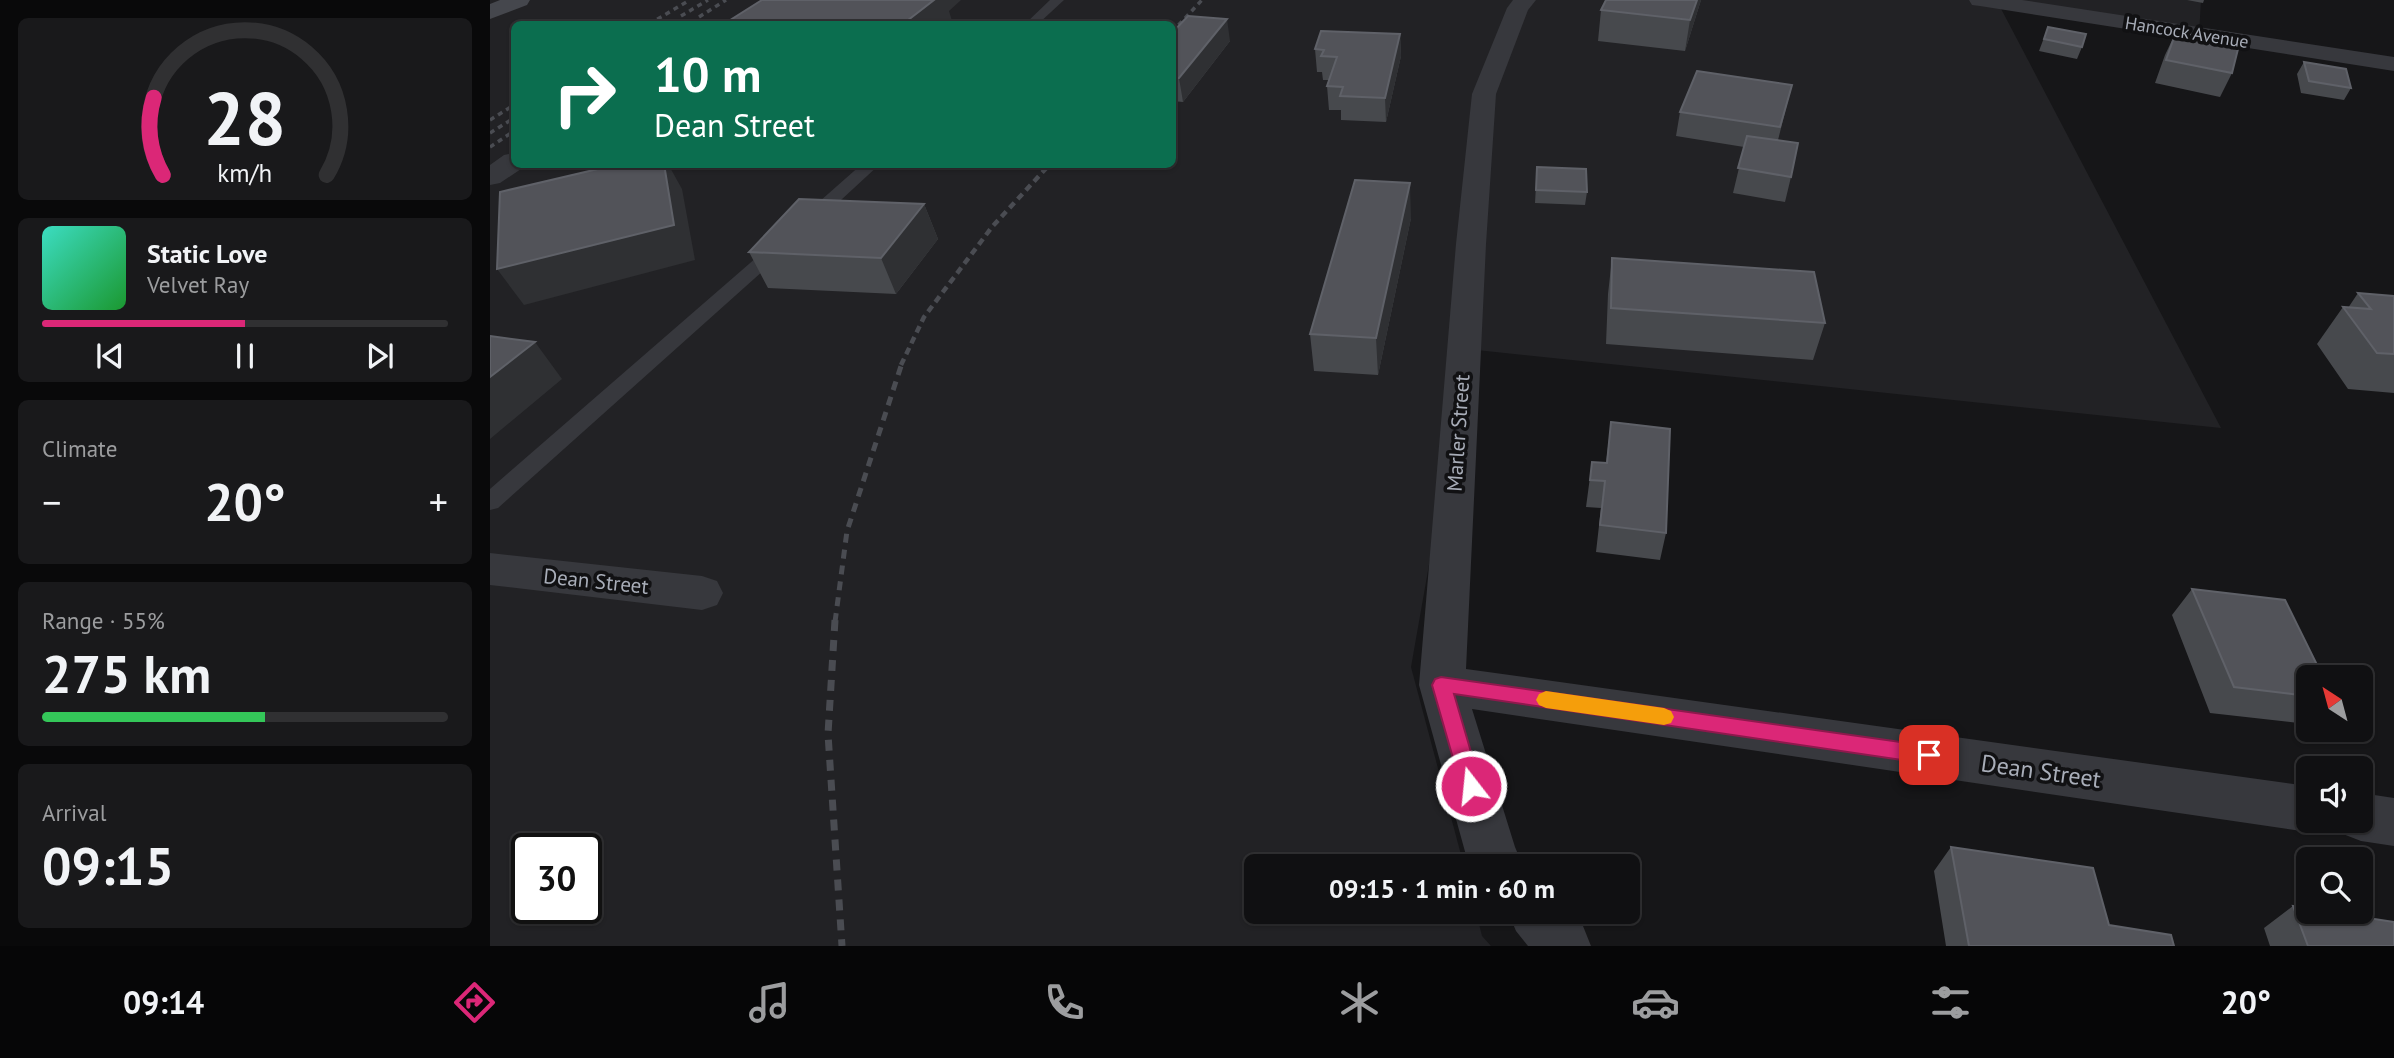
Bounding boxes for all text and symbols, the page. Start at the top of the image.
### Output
street label: Hancock Avenue [2124,11,2250,53]
text: 10 m [654,42,761,106]
icon: right [539,49,630,140]
text: 28 [204,71,286,165]
text: Dean Street [654,104,815,146]
text: km/h [218,157,272,189]
text: Static Love [147,237,268,270]
text: Velvet Ray [147,270,249,299]
icon: previous [91,337,129,375]
icon: pause [226,337,264,375]
icon: next [361,337,399,375]
street label: Marler Street [1440,374,1476,492]
text: Climate [42,434,117,463]
text: 20° [204,468,286,535]
text: − [42,477,61,526]
text: + [429,477,448,526]
street label: Dean Street [542,562,650,600]
text: Range · 55% [42,606,165,635]
text: 275 km [42,640,211,707]
north arrow [2296,665,2373,742]
map controls [2296,665,2373,924]
pin [1899,725,1959,785]
icon: arrive [1910,736,1948,774]
street label: Dean Street [1979,747,2103,795]
position arrow [1434,749,1508,823]
button: sound [2296,756,2373,833]
text: Arrival [42,798,106,827]
text: 09:15 [42,832,174,899]
speed limit sign: 30 [511,833,602,924]
button: search [2296,847,2373,924]
text: 09:15 · 1 min · 60 m [1329,872,1555,905]
icon: directions [450,978,499,1027]
icon: music [745,978,794,1027]
icon: phone [1040,978,1089,1027]
icon: climate [1335,978,1384,1027]
icon: car [1631,978,1680,1027]
icon: filters [1926,978,1975,1027]
text: 09:14 [123,981,204,1023]
text: 20° [2221,981,2271,1023]

